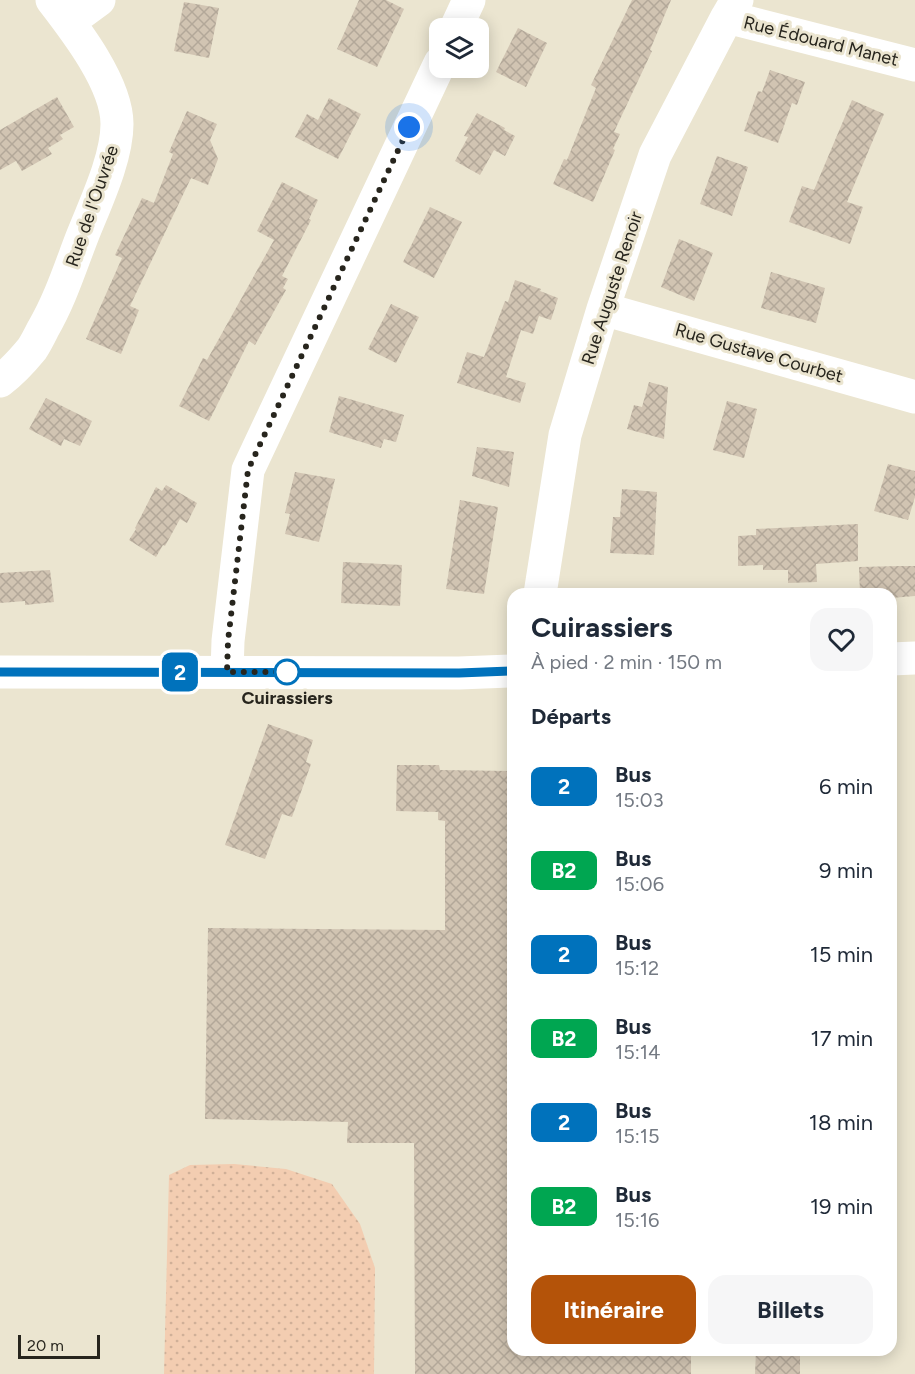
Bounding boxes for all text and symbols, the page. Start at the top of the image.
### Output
street label: Rue Édouard Manet [741,11,901,71]
map controls [429,18,489,78]
button: layers [429,18,489,78]
your location [394,112,424,142]
street label: Rue de l'Ouvrée [61,142,123,270]
street label: Rue Auguste Renoir [577,209,647,367]
street label: Rue Gustave Courbet [673,318,846,388]
button: heart [810,608,873,671]
text: Cuirassiers [531,610,673,644]
text: À pied · 2 min · 150 m [531,650,722,674]
line badge: 2 [160,652,200,692]
marker: Cuirassiers [274,659,300,685]
text: 2 [174,660,186,685]
place label: Cuirassiers [241,687,333,709]
text: Départs [531,703,611,730]
text: Bus [615,761,651,788]
text: 6 min [819,773,873,800]
text: 2 [558,774,570,799]
text: 15:03 [615,788,664,812]
text: Bus [615,845,651,872]
text: 9 min [819,857,873,884]
text: B2 [551,858,577,883]
text: 15:06 [615,872,664,896]
text: Bus [615,929,651,956]
text: 15 min [810,941,873,968]
text: 2 [558,942,570,967]
text: 15:12 [615,956,659,980]
text: Bus [615,1013,651,1040]
text: 17 min [811,1025,873,1052]
text: B2 [551,1026,577,1051]
text: 15:14 [615,1040,661,1064]
text: Bus [615,1097,651,1124]
text: 18 min [809,1109,873,1136]
text: 2 [558,1110,570,1135]
text: 15:15 [615,1124,660,1148]
text: Bus [615,1181,651,1208]
text: 19 min [810,1193,873,1220]
text: B2 [551,1194,577,1219]
text: 15:16 [615,1208,659,1232]
button: Itinéraire [531,1275,696,1344]
button: Billets [708,1275,873,1344]
scale bar [18,1332,100,1360]
text: 20 m [27,1336,64,1355]

